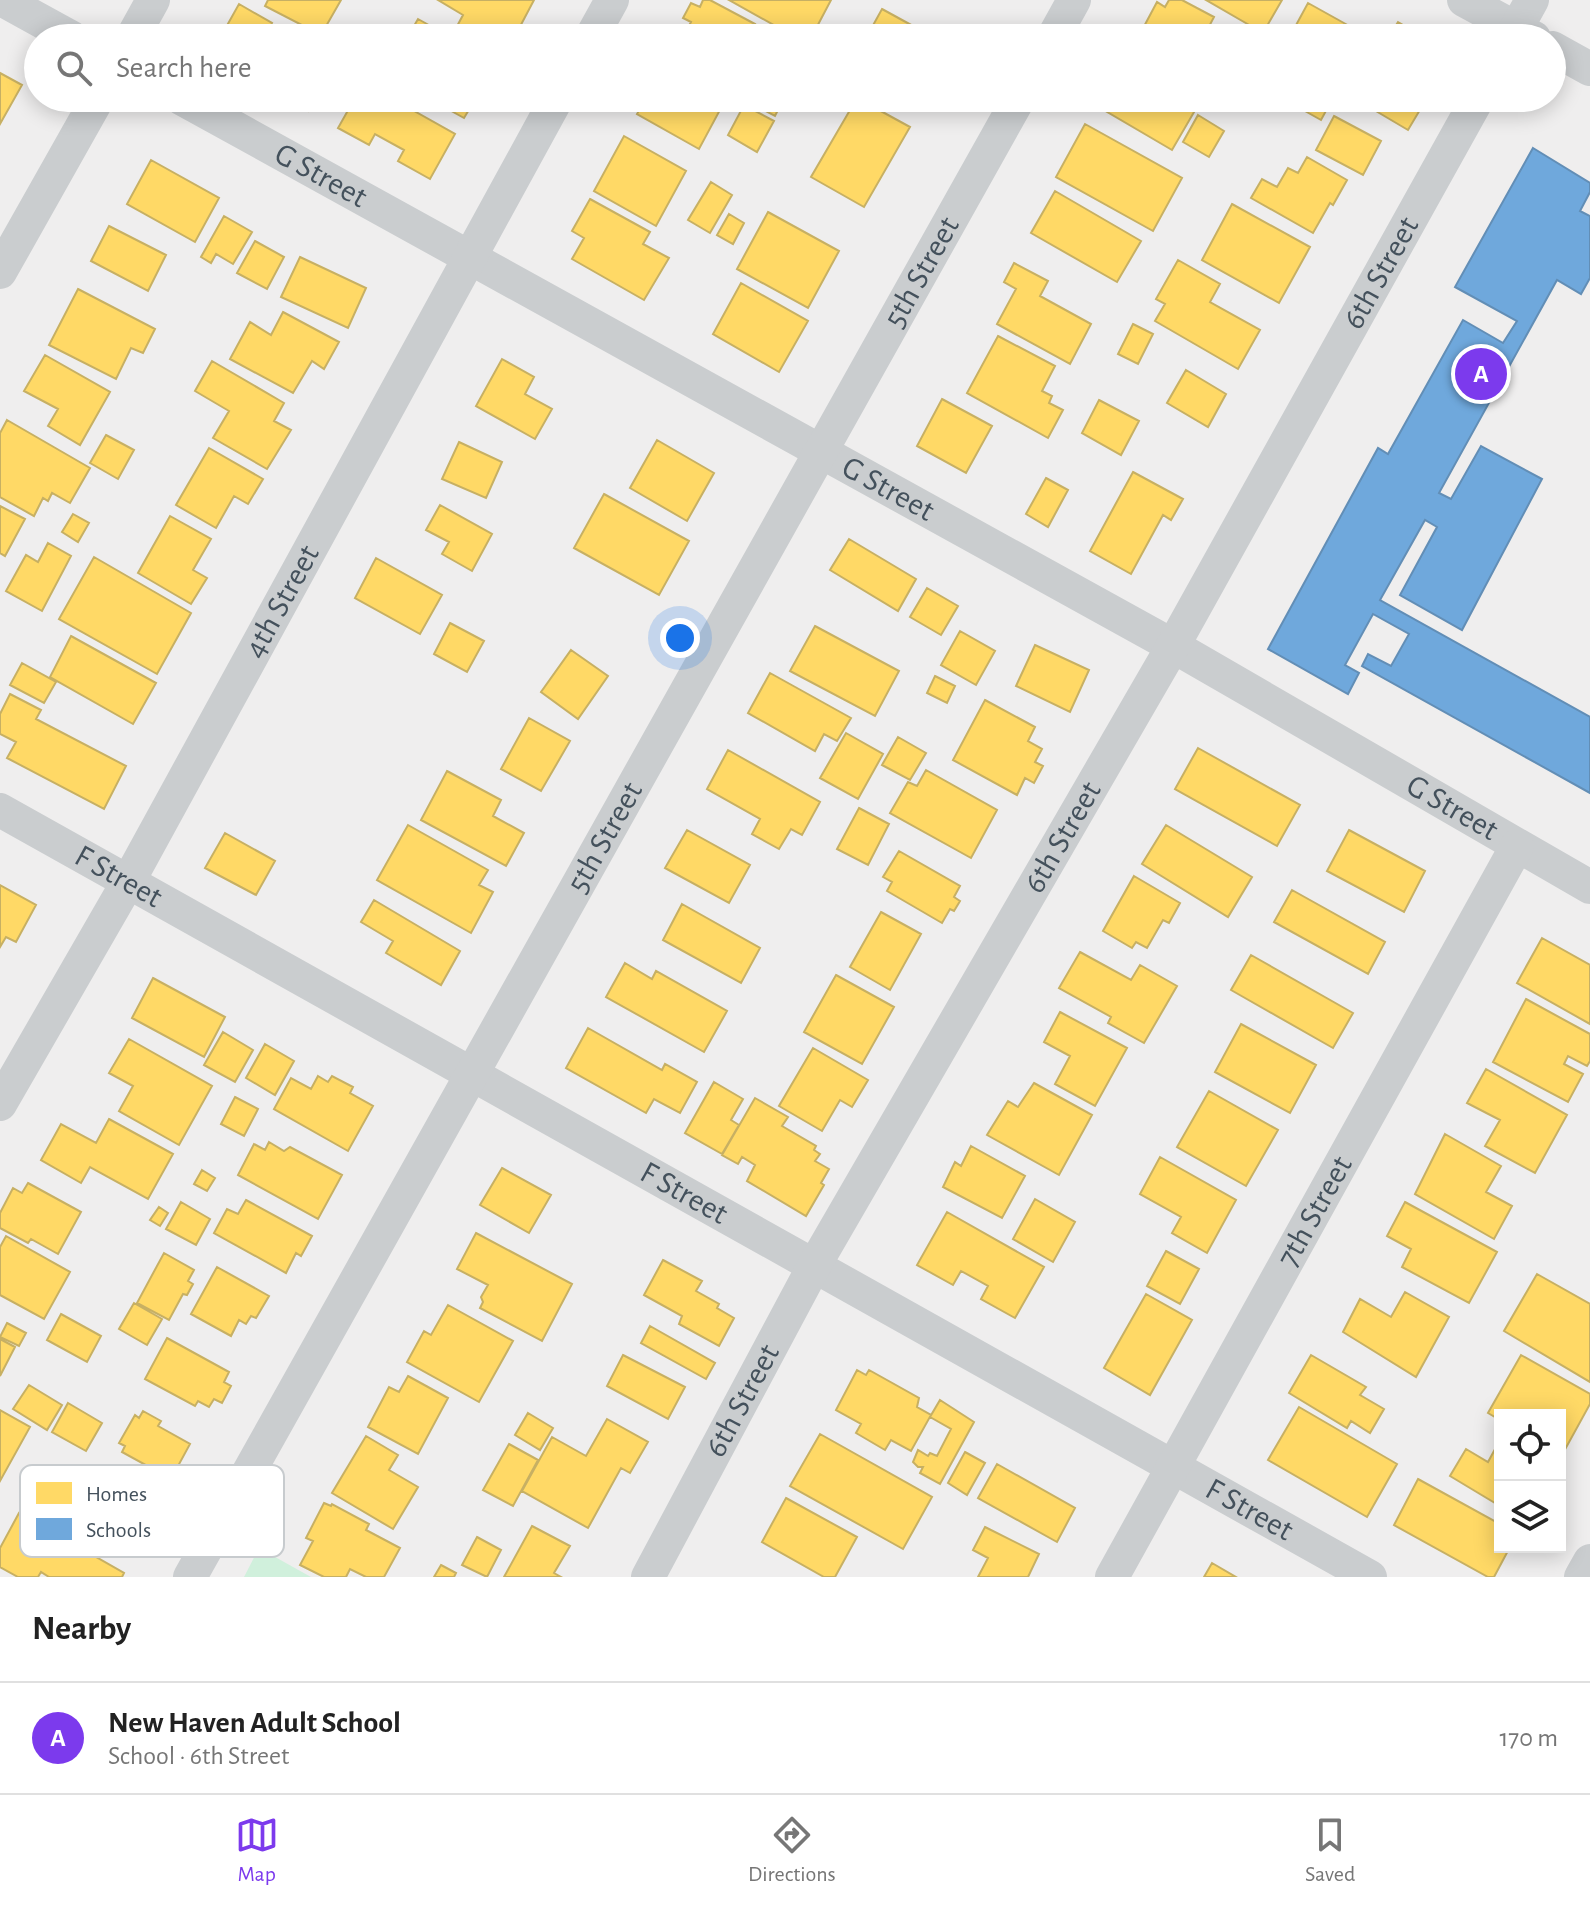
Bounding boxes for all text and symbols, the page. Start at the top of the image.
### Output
search box [24,24,1566,112]
icon: search [52,46,96,90]
text: Search here [116,53,252,83]
street label: G Street [270,137,372,214]
street label: 5th Street [878,211,965,333]
street label: 6th Street [1337,212,1424,334]
pin: A [1455,344,1507,404]
street label: G Street [837,451,940,527]
street label: 4th Street [238,540,325,663]
your location [660,618,700,658]
street label: G Street [1401,769,1504,846]
street label: 6th Street [1018,776,1107,898]
street label: 5th Street [561,777,648,898]
street label: F Street [70,839,168,913]
street label: 7th Street [1271,1151,1358,1272]
street label: F Street [635,1156,733,1230]
street label: 6th Street [699,1339,785,1462]
map controls [1494,1409,1566,1553]
button: locate [1494,1409,1566,1481]
legend [20,1465,284,1557]
street label: F Street [1200,1472,1299,1547]
button: layers [1494,1481,1566,1553]
text: Homes [86,1483,147,1505]
text: Schools [86,1519,151,1541]
text: Nearby [32,1612,131,1646]
text: New Haven Adult School [108,1708,401,1738]
text: A [50,1725,66,1751]
text: 170 m [1499,1725,1558,1751]
text: School · 6th Street [108,1743,289,1769]
tab: Map [235,1813,279,1887]
tab: Directions [748,1813,836,1887]
tab: Saved [1305,1813,1355,1887]

